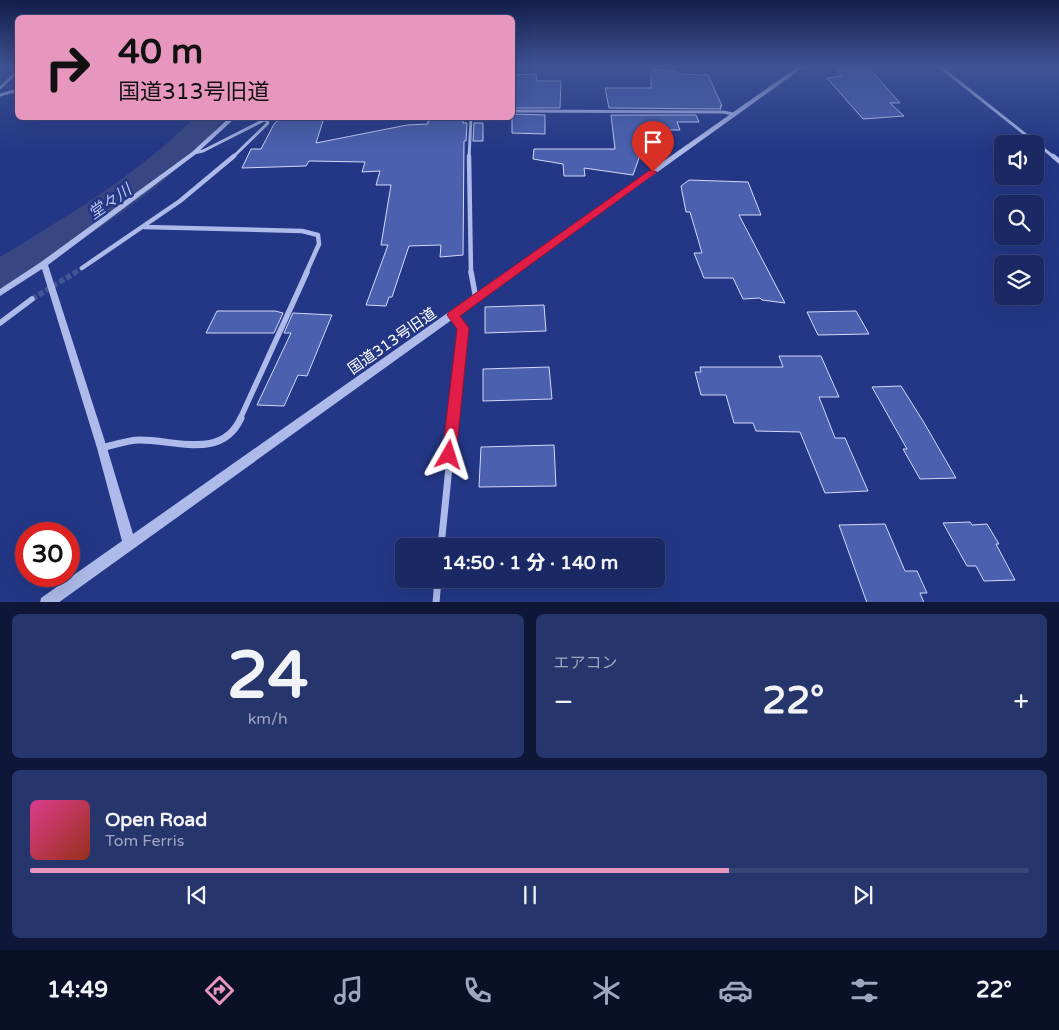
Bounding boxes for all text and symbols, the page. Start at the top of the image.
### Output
text: 40 m [118,31,203,73]
icon: right [35,35,100,100]
text: 国道313号旧道 [118,79,269,105]
pin [632,121,674,172]
icon: arrive [639,128,667,156]
map controls [994,135,1044,305]
button: sound [994,135,1044,185]
water label: 堂々川 [85,179,137,224]
button: search [994,195,1044,245]
button: layers [994,255,1044,305]
street label: 国道313号旧道 [345,304,439,378]
position arrow [422,428,474,480]
speed limit sign: 30 [15,522,80,587]
text: 14:50 · 1 分 · 140 m [442,552,618,574]
text: 24 [227,637,309,716]
text: エアコン [554,653,618,673]
text: 22° [762,678,824,724]
text: − [554,685,573,719]
text: + [1013,685,1029,719]
text: km/h [248,709,288,729]
text: Open Road [105,809,207,831]
text: Tom Ferris [105,831,184,851]
icon: previous [183,881,211,909]
icon: pause [516,881,544,909]
icon: next [849,881,877,909]
icon: directions [202,973,237,1008]
icon: music [331,973,366,1008]
icon: phone [460,973,495,1008]
icon: climate [589,973,624,1008]
icon: car [718,973,753,1008]
icon: filters [847,973,882,1008]
text: 14:49 [47,977,108,1003]
text: 22° [976,977,1012,1003]

